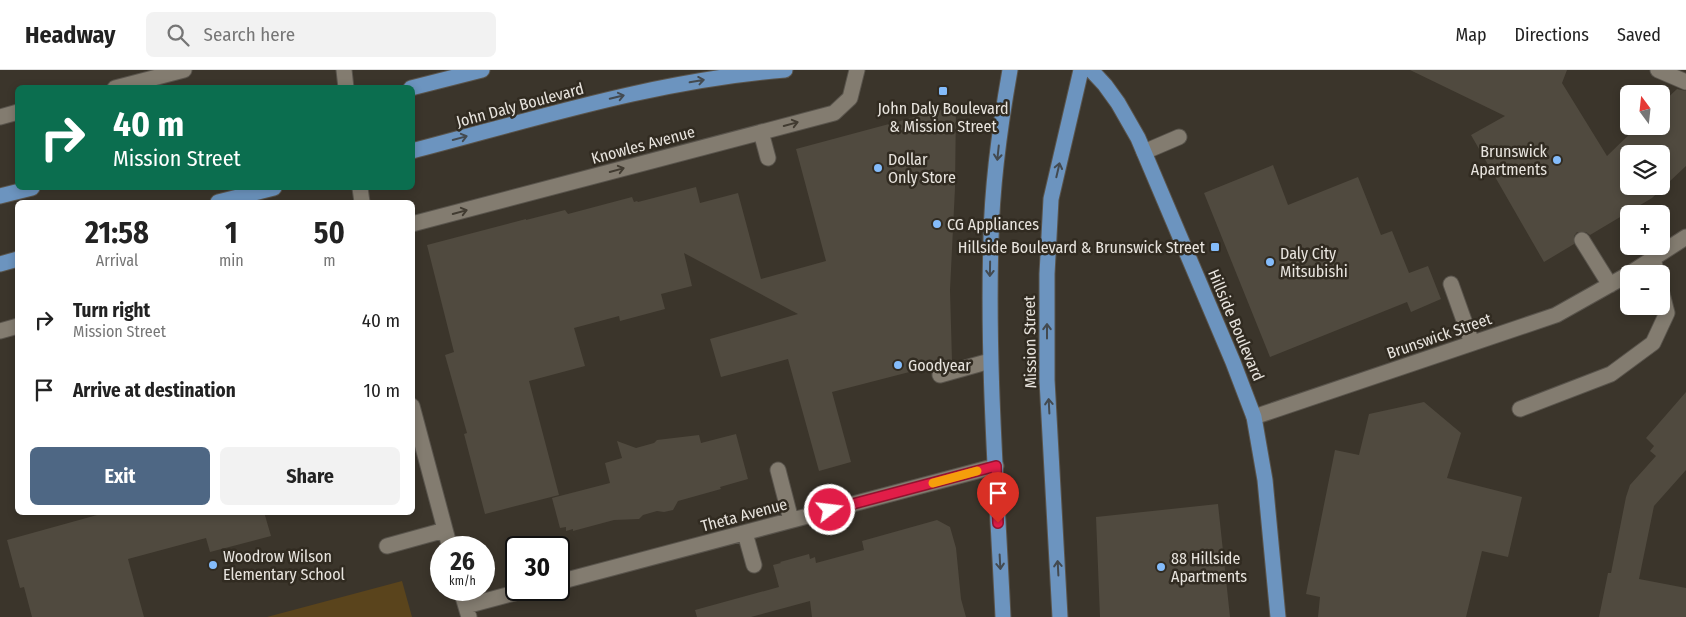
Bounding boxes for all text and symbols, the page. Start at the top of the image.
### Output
search box [146,12,496,57]
text: Headway [25,21,116,49]
icon: search [164,21,192,49]
text: Search here [204,23,295,46]
text: Map [1455,24,1487,46]
text: Directions [1515,24,1589,46]
text: Saved [1617,24,1661,46]
one-way arrow [689,75,705,85]
street label: John Daly Boulevard [454,79,586,131]
marker: John Daly Boulevard & Mission Street [937,85,949,97]
north arrow [1620,85,1670,135]
map controls [1620,85,1670,315]
one-way arrow [608,92,624,102]
place label: John Daly Boulevard & Mission Street [877,99,1009,136]
text: 40 m [113,103,184,145]
icon: right [30,105,95,170]
one-way arrow [782,119,798,128]
street label: Knowles Avenue [589,122,697,168]
one-way arrow [451,133,467,143]
place label: Brunswick Apartments [1471,142,1548,179]
text: Mission Street [113,145,241,172]
one-way arrow [993,145,1002,161]
button: layers [1620,145,1670,195]
place label: Dollar Only Store [888,150,956,187]
marker: Brunswick Apartments [1551,154,1563,166]
marker: Dollar Only Store [872,162,884,174]
one-way arrow [1054,162,1063,178]
one-way arrow [608,165,624,174]
button: + [1620,205,1670,255]
one-way arrow [451,206,467,216]
text: 21:58 [85,215,149,251]
text: 1 [225,215,238,251]
text: 50 [314,215,345,251]
place label: CG Appliances [947,215,1039,234]
marker: CG Appliances [931,218,943,230]
place label: Hillside Boulevard & Brunswick Street [958,238,1206,257]
marker: Hillside Boulevard & Brunswick Street [1209,241,1221,253]
place label: Daly City Mitsubishi [1280,244,1348,281]
text: Arrival [96,251,138,270]
text: min [219,251,244,270]
text: m [323,251,335,270]
marker: Daly City Mitsubishi [1264,256,1276,268]
one-way arrow [985,260,995,277]
button: − [1620,265,1670,315]
street label: Hillside Boulevard [1204,266,1268,384]
street label: Mission Street [1020,295,1040,389]
text: Turn right [73,299,150,322]
icon: right [30,306,58,334]
text: 40 m [362,309,400,332]
street label: Brunswick Street [1384,309,1495,363]
text: Mission Street [73,322,166,341]
one-way arrow [1042,324,1052,340]
place label: Goodyear [908,356,971,375]
marker: Goodyear [892,359,904,371]
icon: arrive [30,376,58,404]
text: Arrive at destination [73,379,236,402]
text: 10 m [364,379,400,402]
one-way arrow [1044,398,1053,414]
button: Exit [30,447,210,505]
button: Share [220,447,400,505]
pin [977,472,1019,523]
icon: arrive [984,479,1012,507]
position arrow [803,483,855,535]
street label: Theta Avenue [699,494,789,536]
speed limit sign: 30 [505,536,570,601]
place label: Woodrow Wilson Elementary School [223,547,345,584]
text: 26 [450,547,475,577]
place label: 88 Hillside Apartments [1171,549,1247,586]
one-way arrow [996,554,1005,570]
marker: Woodrow Wilson Elementary School [207,559,219,571]
one-way arrow [1053,561,1062,577]
marker: 88 Hillside Apartments [1155,561,1167,573]
text: km/h [449,574,476,588]

